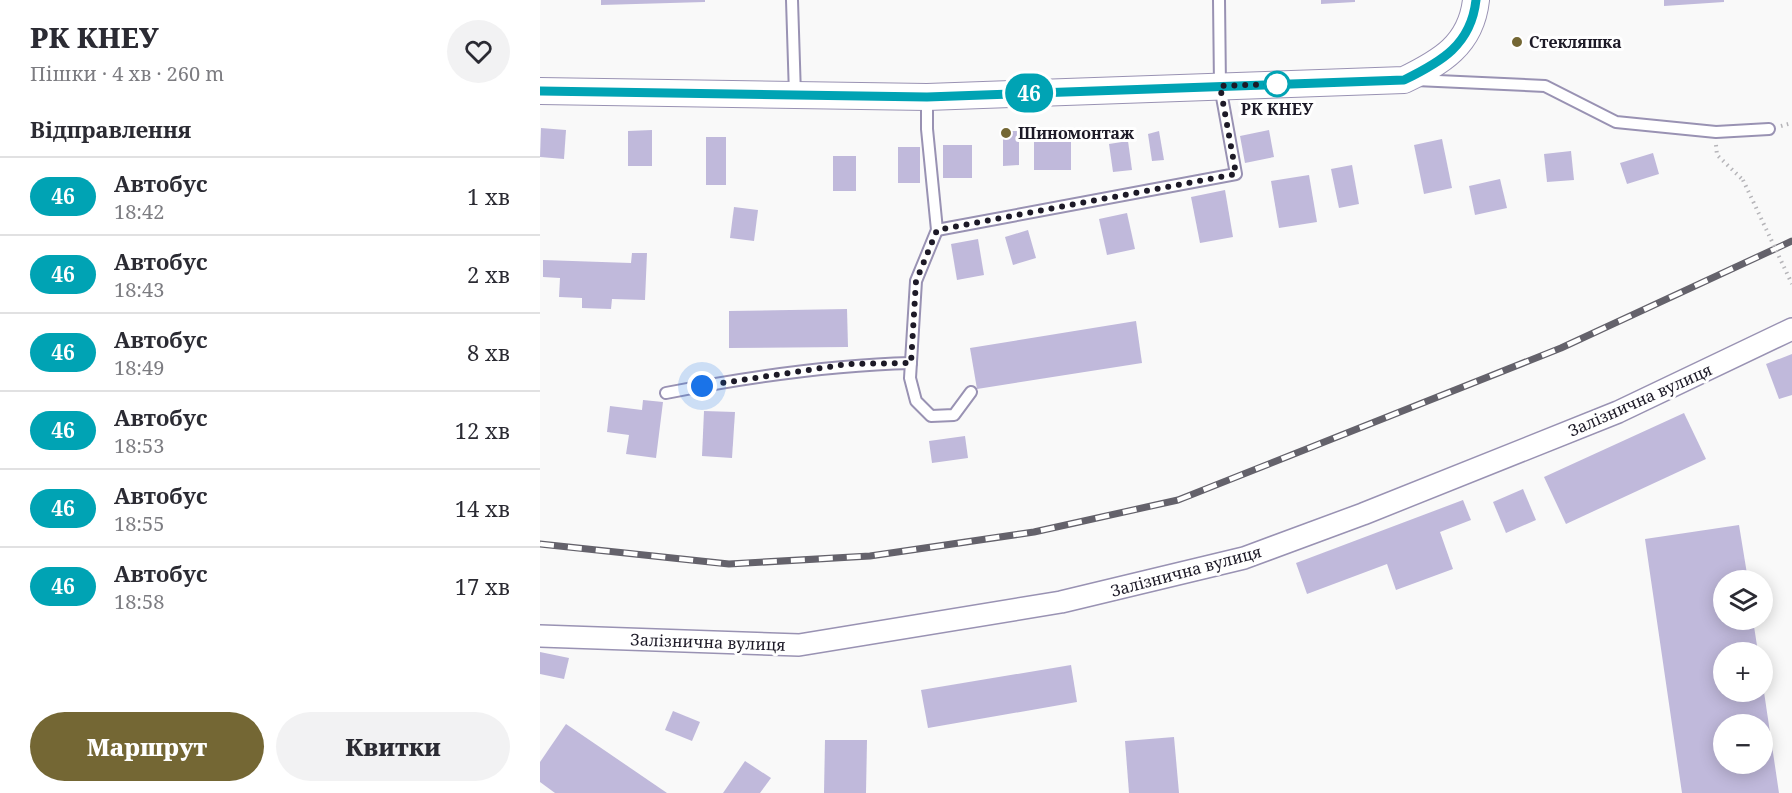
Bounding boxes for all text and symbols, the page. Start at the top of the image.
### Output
text: РК КНЕУ [30,18,159,56]
button: heart [447,20,510,83]
place label: Стекляшка [1529,31,1622,53]
marker: Стекляшка [1510,35,1524,49]
text: Пішки · 4 хв · 260 m [30,60,224,87]
marker: РК КНЕУ [1264,71,1290,97]
line badge: 46 [1002,74,1056,112]
text: 46 [1017,79,1041,107]
place label: РК КНЕУ [1241,98,1314,120]
text: Відправлення [30,114,191,144]
place label: Шиномонтаж [1018,122,1135,144]
marker: Шиномонтаж [999,126,1013,140]
text: Автобус [114,168,207,198]
text: 1 хв [467,181,510,211]
text: 46 [51,182,75,210]
text: 18:42 [114,198,164,225]
text: Автобус [114,246,207,276]
text: 2 хв [467,259,510,289]
text: 46 [51,260,75,288]
text: 18:43 [114,276,164,303]
text: Автобус [114,324,207,354]
text: 8 хв [467,337,510,367]
text: 46 [51,338,75,366]
text: 18:49 [114,354,164,381]
street label: Залізнична вулиця [1565,358,1715,442]
your location [687,371,717,401]
text: Автобус [114,402,207,432]
text: 12 хв [455,415,510,445]
text: 46 [51,416,75,444]
text: 18:53 [114,432,164,459]
text: Автобус [114,480,207,510]
text: 14 хв [455,493,510,523]
text: 46 [51,494,75,522]
text: 18:55 [114,510,164,537]
street label: Залізнична вулиця [1108,540,1264,602]
text: Автобус [114,558,207,588]
map controls [1713,570,1773,774]
button: layers [1713,570,1773,630]
text: 17 хв [455,571,510,601]
text: 46 [51,572,75,600]
text: 18:58 [114,588,164,615]
street label: Залізнична вулиця [630,628,786,656]
button: + [1713,642,1773,702]
button: Маршрут [30,712,264,781]
button: Квитки [276,712,510,781]
button: − [1713,714,1773,774]

